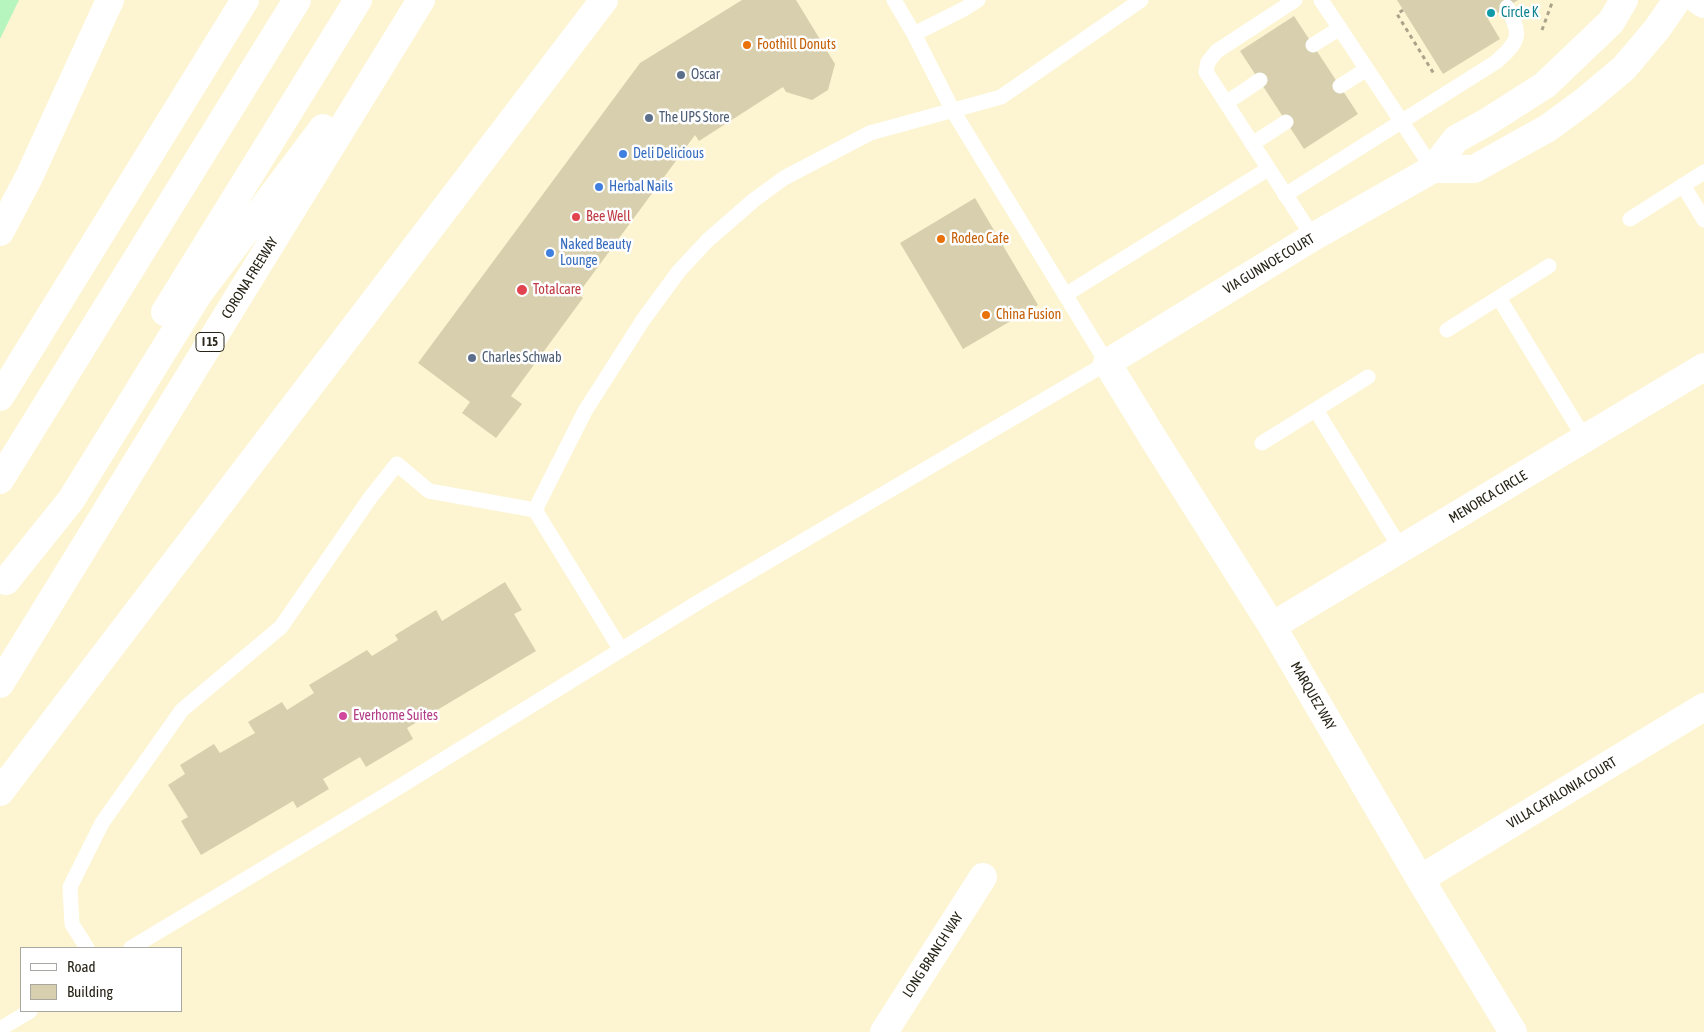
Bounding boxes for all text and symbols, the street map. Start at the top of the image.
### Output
place label: Circle K [1501,5,1539,21]
marker: Circle K [1485,7,1497,19]
place label: Foothill Donuts [757,37,836,53]
marker: Foothill Donuts [741,39,753,51]
place label: Oscar [691,67,720,83]
marker: Oscar [675,69,687,81]
place label: The UPS Store [659,110,730,126]
marker: The UPS Store [643,112,655,124]
place label: Deli Delicious [633,146,704,162]
marker: Deli Delicious [617,148,629,160]
place label: Herbal Nails [609,179,673,195]
marker: Herbal Nails [593,181,605,193]
place label: Bee Well [586,209,631,225]
marker: Bee Well [570,211,582,223]
street label: VIA GUNNOE COURT [1221,230,1317,298]
place label: Rodeo Cafe [951,231,1009,247]
marker: Rodeo Cafe [935,233,947,245]
street label: CORONA FREEWAY [218,234,282,322]
place label: Naked Beauty Lounge [560,237,632,270]
marker: Naked Beauty Lounge [544,247,556,259]
place label: Totalcare [533,282,581,298]
marker: Totalcare [515,283,529,297]
place label: China Fusion [996,307,1061,323]
marker: China Fusion [980,309,992,321]
road number: I 15 [196,332,224,352]
place label: Charles Schwab [482,350,562,366]
marker: Charles Schwab [466,352,478,364]
street label: MENORCA CIRCLE [1446,467,1530,527]
street label: MARQUEZ WAY [1287,659,1339,733]
place label: Everhome Suites [353,708,438,724]
marker: Everhome Suites [337,710,349,722]
street label: VILLA CATALONIA COURT [1504,754,1620,832]
street label: LONG BRANCH WAY [899,909,967,1001]
legend [20,947,182,1012]
text: Road [67,958,96,975]
text: Building [67,983,113,1000]

